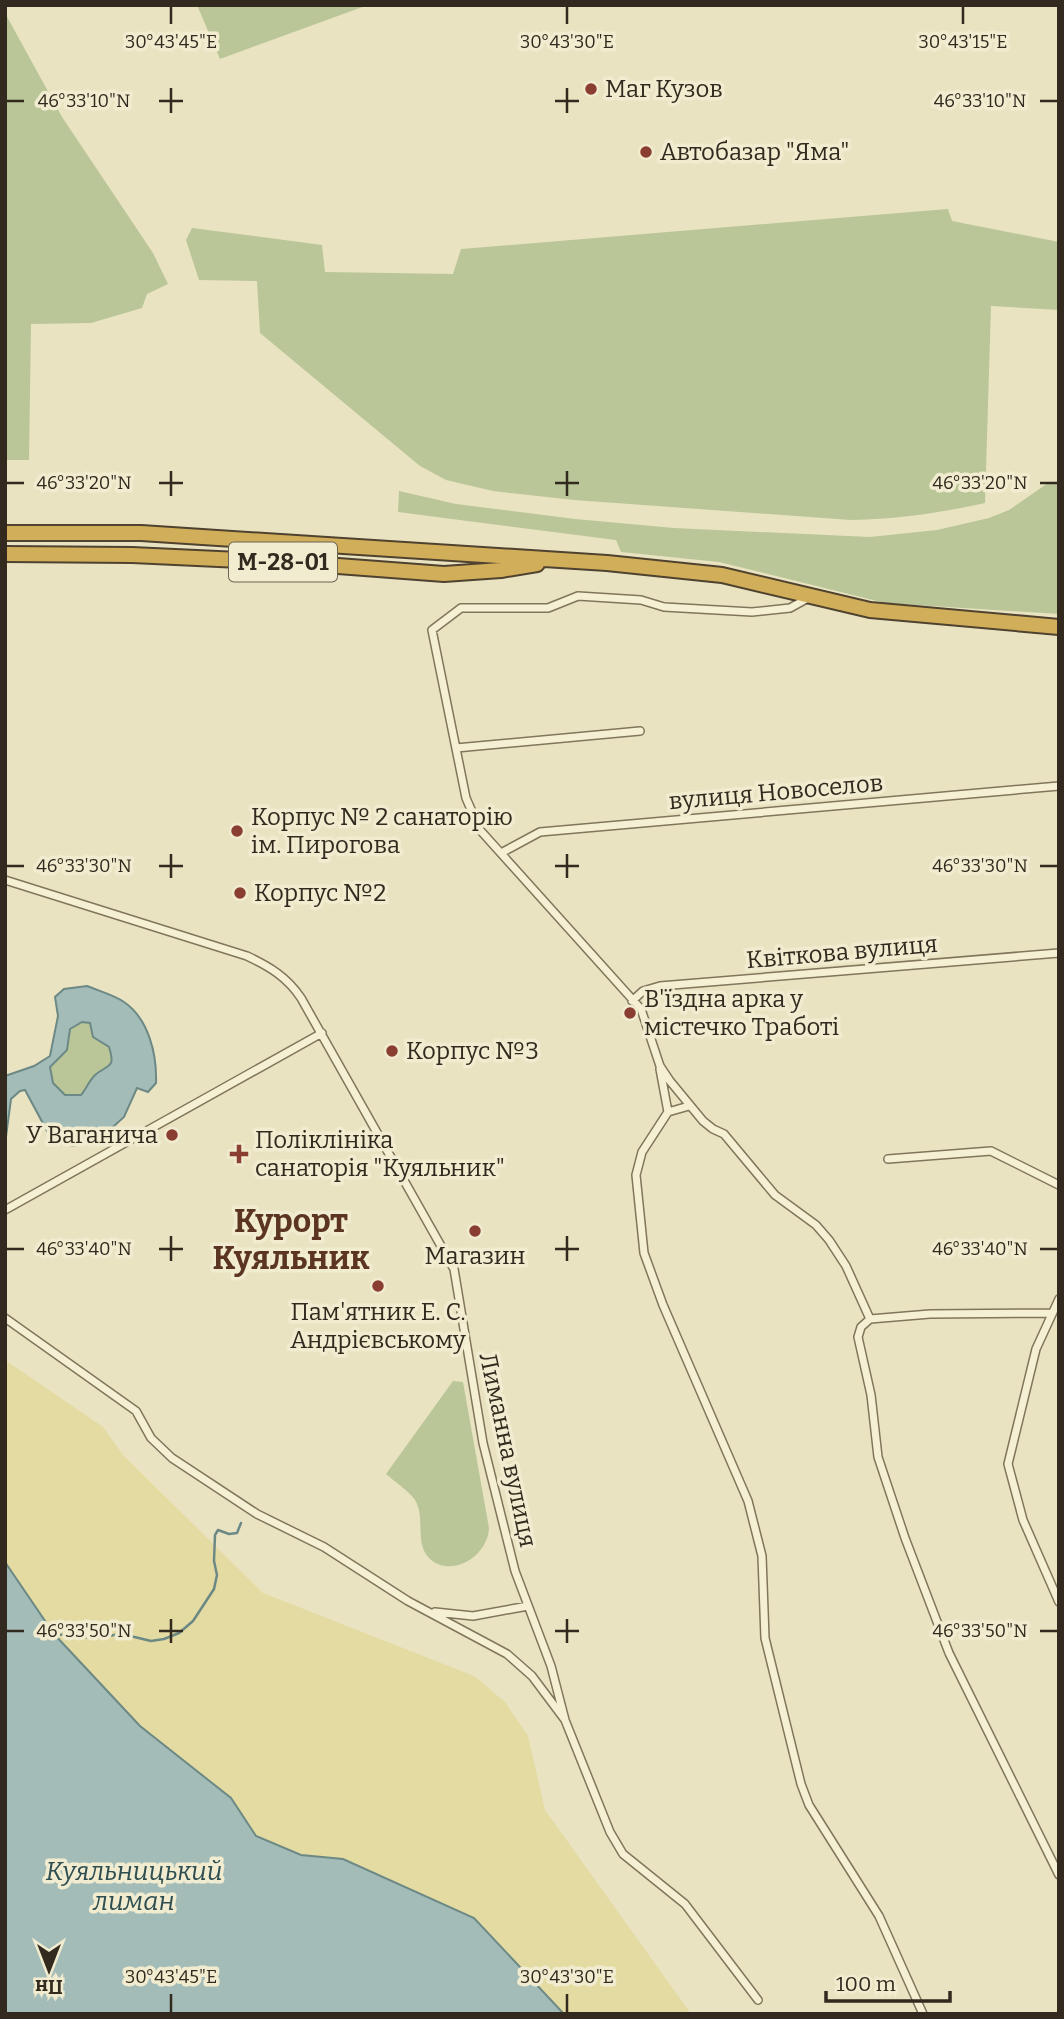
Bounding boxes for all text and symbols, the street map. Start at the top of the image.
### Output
text: 30°43'45"E [125,31,217,53]
text: 30°43'30"E [520,31,614,53]
text: 30°43'15"E [918,31,1008,53]
place label: Маг Кузов [605,75,723,103]
marker: Маг Кузов [583,81,599,97]
text: 46°33'10"N [38,90,130,112]
text: 46°33'10"N [934,90,1026,112]
place label: Автобазар "Яма" [660,138,849,166]
marker: Автобазар "Яма" [638,144,654,160]
text: 46°33'20"N [37,472,131,494]
text: 46°33'20"N [933,472,1027,494]
road number: М-28-01 [229,542,337,582]
street label: вулиця Новоселов [668,769,884,815]
place label: Корпус № 2 санаторію ім. Пирогова [251,803,513,859]
marker: Корпус № 2 санаторію ім. Пирогова [229,823,245,839]
text: 46°33'30"N [36,855,132,877]
text: 46°33'30"N [932,855,1028,877]
place label: Корпус №2 [254,879,386,907]
marker: Корпус №2 [232,885,248,901]
street label: Квіткова вулиця [745,930,939,974]
place label: В'їздна арка у містечко Тработі [644,985,839,1041]
marker: В'їздна арка у містечко Тработі [622,1005,638,1021]
place label: Корпус №3 [406,1037,539,1065]
marker: Корпус №3 [384,1043,400,1059]
place label: У Ваганича [26,1121,158,1149]
place label: Поліклініка санаторія "Куяльник" [255,1126,505,1182]
marker: У Ваганича [164,1127,180,1143]
marker: Поліклініка санаторія "Куяльник" [229,1144,249,1164]
district label: Курорт Куяльник [212,1202,370,1277]
marker: Магазин [467,1223,483,1239]
text: 46°33'40"N [36,1238,132,1260]
text: 46°33'40"N [932,1238,1028,1260]
place label: Магазин [425,1242,525,1270]
marker: Пам'ятник Е. С. Андрієвському [370,1278,386,1294]
place label: Пам'ятник Е. С. Андрієвському [290,1298,466,1354]
street label: Лиманна вулиця [474,1350,542,1550]
text: 46°33'50"N [37,1620,131,1642]
text: 46°33'50"N [933,1620,1027,1642]
water label: Куяльницький лиман [45,1856,223,1917]
north arrow [14,1935,84,2005]
scale bar [826,1960,950,2004]
text: 30°43'45"E [125,1966,217,1988]
text: 30°43'30"E [520,1966,614,1988]
text: 100 m [836,1971,896,1997]
text: Пн [35,1975,63,1998]

